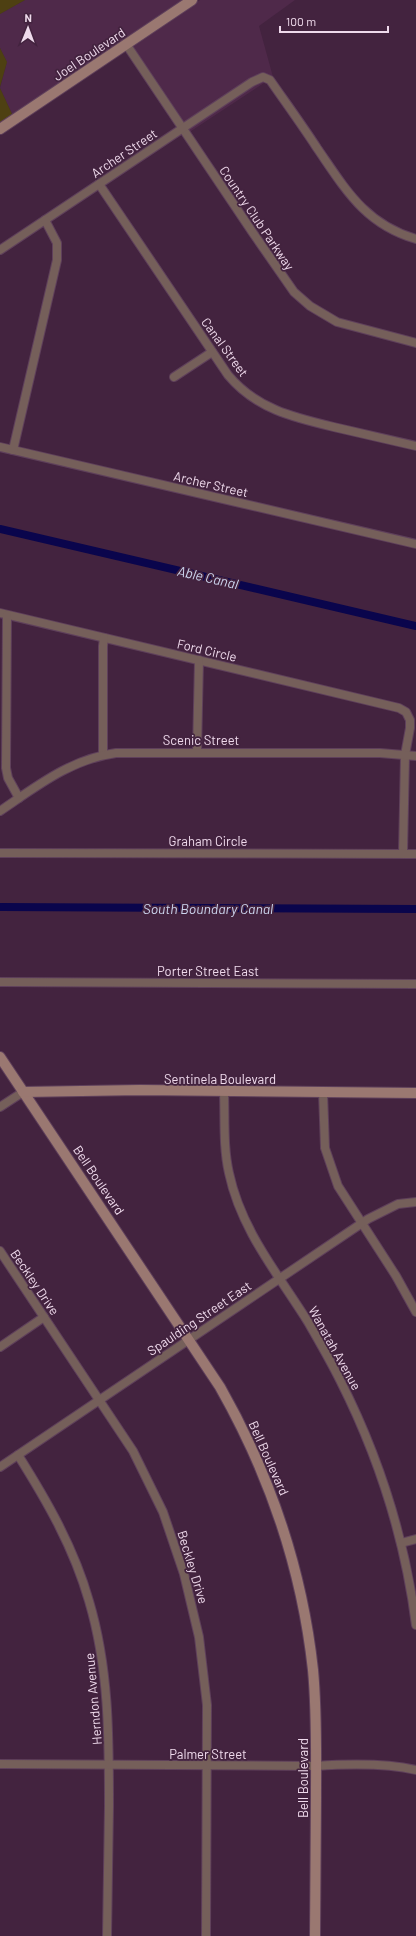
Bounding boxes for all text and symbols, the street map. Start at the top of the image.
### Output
north arrow [8,8,48,48]
scale bar [280,8,388,34]
text: N [24,11,32,24]
text: 100 m [286,14,316,28]
street label: Joel Boulevard [50,24,128,84]
street label: Archer Street [88,125,160,181]
street label: Country Club Parkway [216,163,298,273]
street label: Canal Street [198,314,252,380]
street label: Archer Street [172,468,250,500]
water label: Able Canal [176,562,240,592]
street label: Ford Circle [176,635,239,665]
street label: Scenic Street [163,732,239,748]
street label: Graham Circle [169,833,248,849]
water label: South Boundary Canal [143,900,273,917]
street label: Porter Street East [157,963,259,979]
street label: Sentinela Boulevard [164,1071,276,1087]
street label: Bell Boulevard [70,1142,128,1218]
street label: Beckley Drive [7,1246,63,1318]
street label: Spaulding Street East [144,1277,254,1359]
street label: Wanatah Avenue [305,1303,365,1393]
street label: Bell Boulevard [245,1418,293,1498]
street label: Beckley Drive [174,1528,212,1606]
street label: Herndon Avenue [81,1652,105,1746]
street label: Bell Boulevard [295,1738,311,1818]
street label: Palmer Street [169,1746,247,1762]

